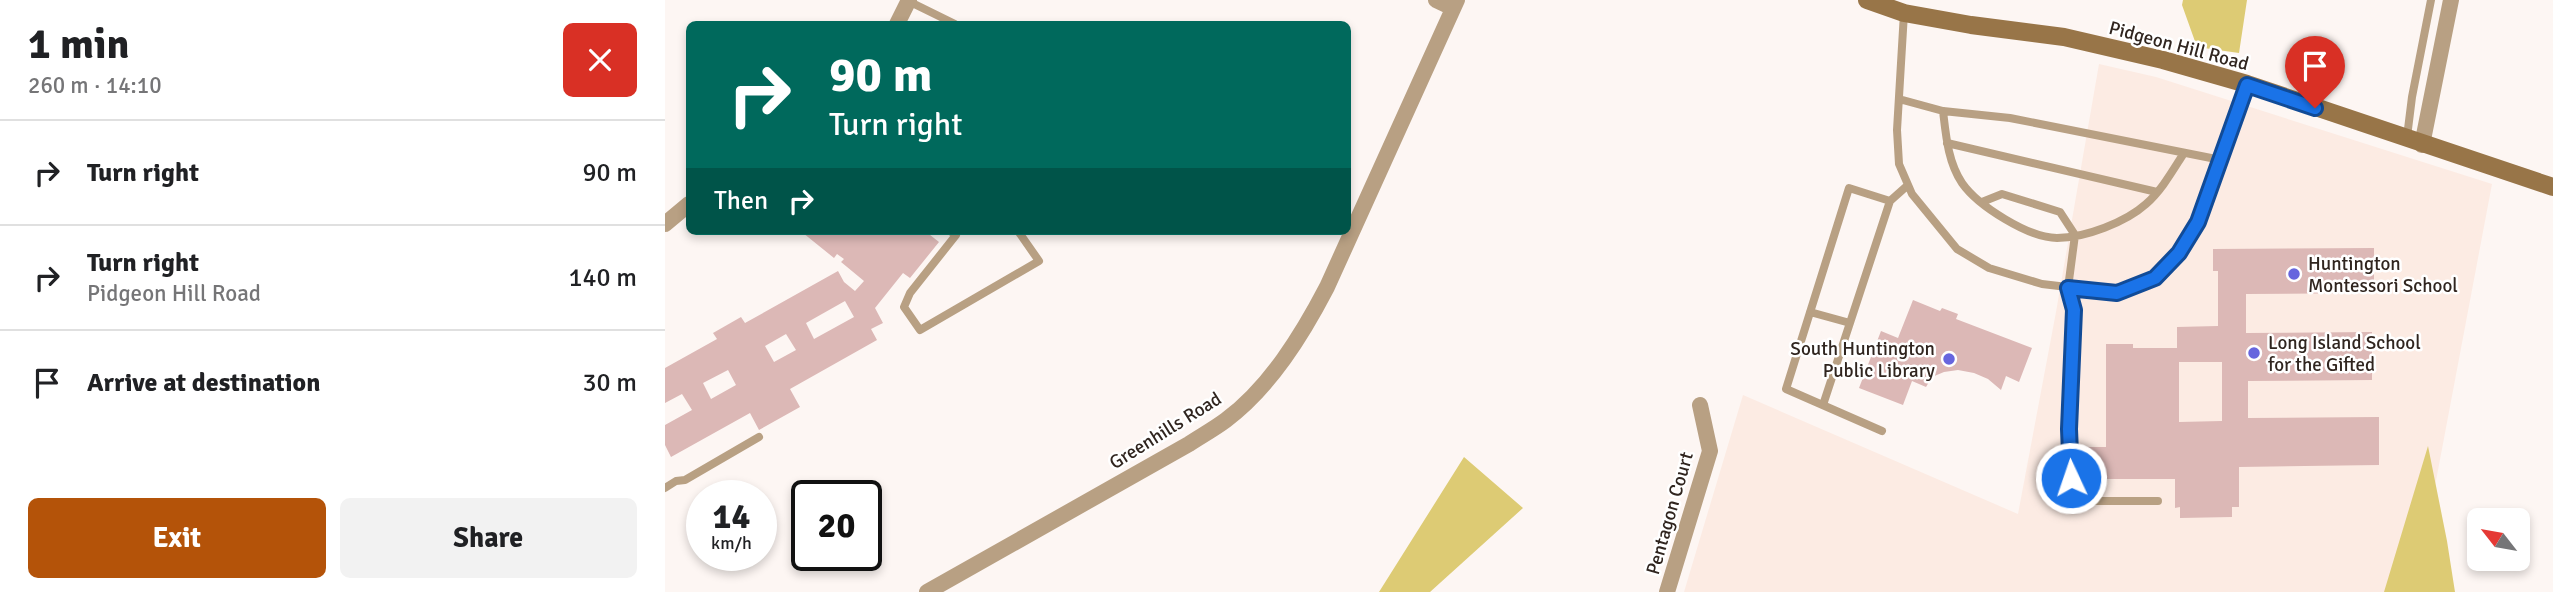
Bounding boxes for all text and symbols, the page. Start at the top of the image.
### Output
street label: Pidgeon Hill Road [2106,16,2251,76]
text: 1 min [28,19,129,70]
button: close [563,23,637,97]
pin [2285,36,2345,108]
text: 90 m [829,45,932,105]
icon: arrive [2296,47,2334,85]
icon: right [714,49,805,140]
text: 260 m · 14:10 [28,71,162,100]
text: Turn right [829,105,962,144]
icon: right [28,154,66,192]
text: Turn right [87,157,199,189]
text: 90 m [582,157,637,189]
icon: right [782,182,820,220]
text: Then [714,185,768,217]
text: Turn right [87,247,199,279]
place label: Huntington Montessori School [2308,252,2458,298]
icon: right [28,259,66,297]
text: 140 m [568,262,637,294]
marker: Huntington Montessori School [2286,266,2302,282]
text: Pidgeon Hill Road [87,279,261,308]
place label: Long Island School for the Gifted [2268,331,2421,377]
place label: South Huntington Public Library [1790,337,1935,383]
marker: Long Island School for the Gifted [2246,345,2262,361]
marker: South Huntington Public Library [1941,351,1957,367]
icon: arrive [28,364,66,402]
text: Arrive at destination [87,367,320,399]
text: 30 m [582,367,637,399]
street label: Greenhills Road [1105,387,1226,475]
position arrow [2034,441,2108,515]
street label: Pentagon Court [1641,449,1699,577]
speed limit sign: 20 [791,480,882,571]
text: 14 [713,495,750,538]
button: Exit [28,498,326,578]
button: Share [340,498,637,578]
north arrow [2467,508,2531,570]
map controls [2467,508,2530,571]
text: km/h [711,532,752,554]

